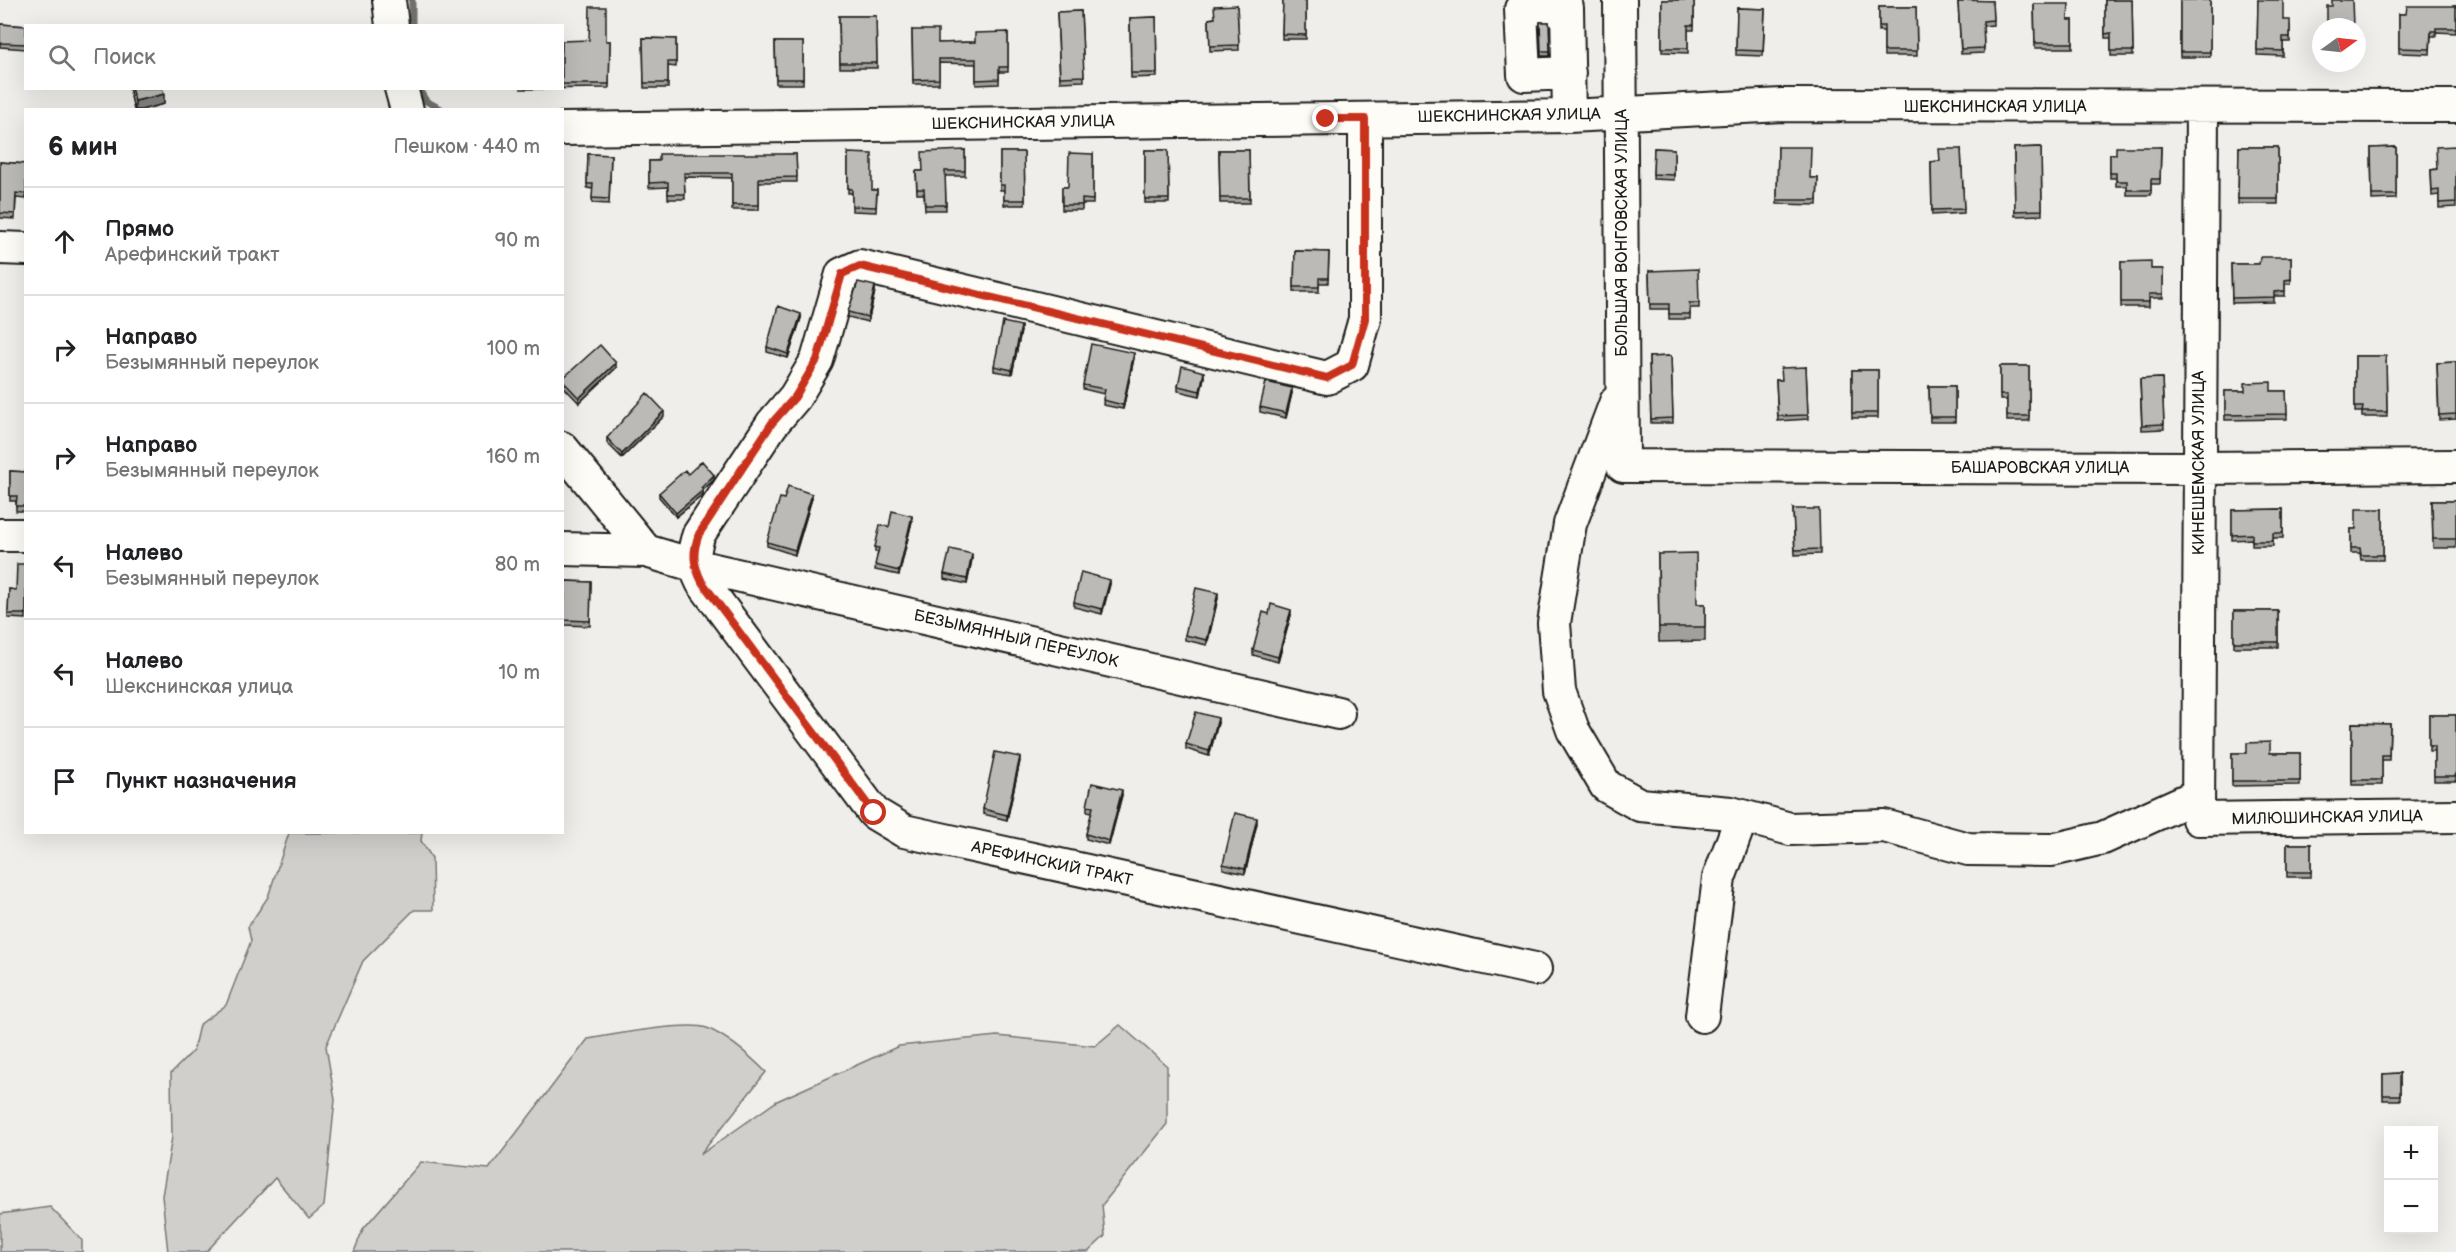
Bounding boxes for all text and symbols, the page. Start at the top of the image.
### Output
north arrow [2312,18,2366,72]
search box [24,24,564,90]
icon: search [45,41,78,74]
text: Поиск [93,44,156,71]
street label: ШЕКСНИНСКАЯ УЛИЦА [1903,98,2087,117]
route end [1312,105,1338,131]
street label: ШЕКСНИНСКАЯ УЛИЦА [1417,105,1601,127]
street label: БОЛЬШАЯ ВОНГОВСКАЯ УЛИЦА [1613,109,1632,357]
street label: ШЕКСНИНСКАЯ УЛИЦА [931,112,1115,134]
text: 6 мин [48,132,118,163]
text: Пешком · 440 m [393,135,540,159]
text: Прямо [105,216,174,243]
icon: ahead [48,225,81,258]
text: 90 m [495,229,540,253]
text: Арефинский тракт [105,243,280,267]
text: Направо [105,324,197,351]
icon: right [48,333,81,366]
text: 100 m [487,337,540,361]
text: Безымянный переулок [105,351,319,375]
street label: КИНЕШЕМСКАЯ УЛИЦА [2190,370,2209,555]
text: Направо [105,432,197,459]
icon: right [48,441,81,474]
text: 160 m [486,445,540,469]
text: Безымянный переулок [105,459,319,483]
street label: БАШАРОВСКАЯ УЛИЦА [1951,459,2130,478]
text: Налево [105,540,183,567]
icon: left [48,549,81,582]
text: 80 m [495,553,540,577]
text: Безымянный переулок [105,567,319,591]
street label: БЕЗЫМЯННЫЙ ПЕРЕУЛОК [912,606,1121,672]
text: Налево [105,648,183,675]
icon: left [48,657,81,690]
text: 10 m [499,661,540,685]
text: Шекснинская улица [105,675,293,699]
icon: arrive [48,765,81,798]
text: Пункт назначения [105,768,297,795]
route start [860,799,886,825]
street label: МИЛЮШИНСКАЯ УЛИЦА [2231,807,2423,829]
street label: АРЕФИНСКИЙ ТРАКТ [969,837,1135,890]
map controls [2384,1126,2438,1234]
button: + [2384,1126,2438,1180]
button: − [2384,1180,2438,1234]

